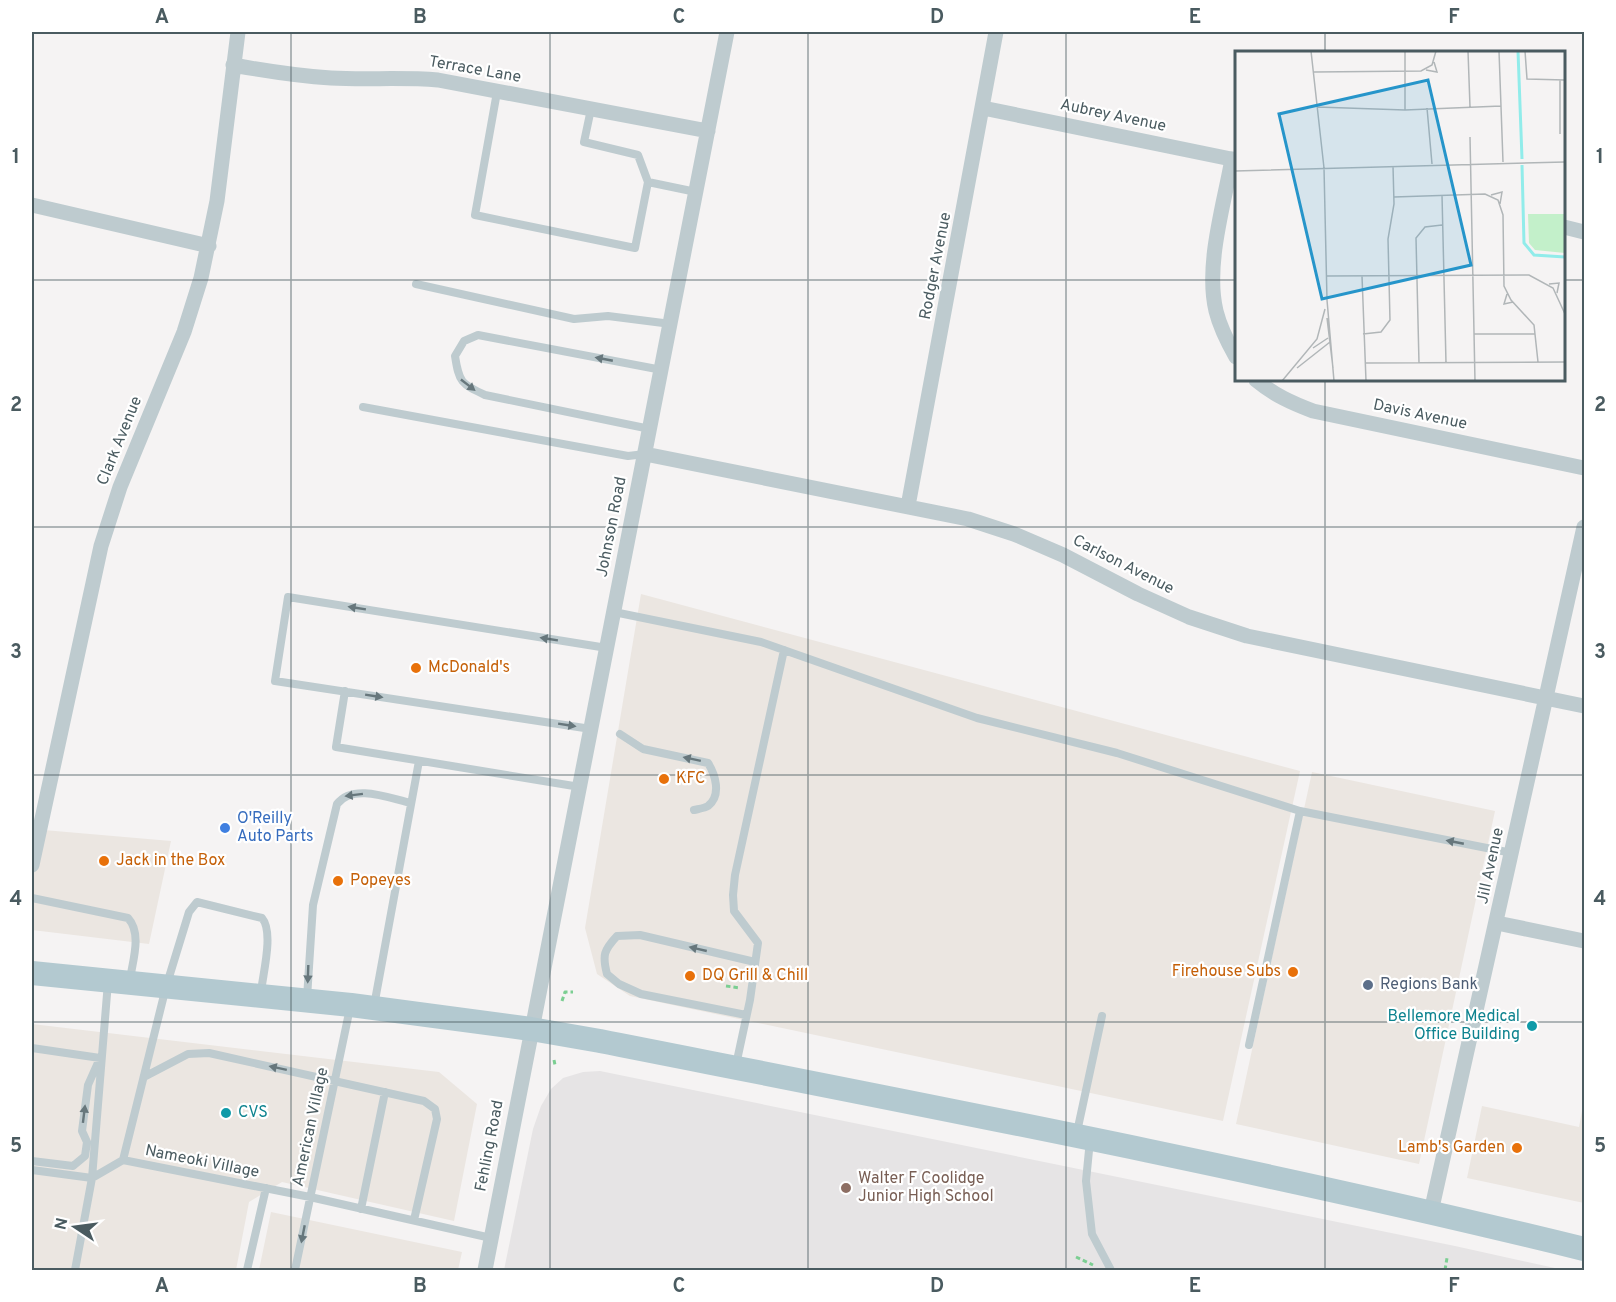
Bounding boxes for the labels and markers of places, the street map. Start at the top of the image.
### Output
place label: McDonald's [428,658,510,678]
marker: McDonald's [409,661,423,675]
place label: KFC [676,769,705,789]
marker: KFC [657,772,671,786]
place label: O'Reilly Auto Parts [237,809,314,847]
marker: O'Reilly Auto Parts [218,821,232,835]
place label: Jack in the Box [116,851,225,871]
marker: Jack in the Box [97,854,111,868]
place label: Popeyes [350,871,411,891]
marker: Popeyes [331,874,345,888]
place label: Firehouse Subs [1172,962,1281,982]
marker: Firehouse Subs [1286,965,1300,979]
place label: DQ Grill & Chill [702,966,808,986]
marker: DQ Grill & Chill [683,969,697,983]
place label: Regions Bank [1380,975,1478,995]
marker: Regions Bank [1361,978,1375,992]
place label: Bellemore Medical Office Building [1387,1007,1520,1045]
marker: Bellemore Medical Office Building [1525,1019,1539,1033]
place label: CVS [238,1103,268,1123]
marker: CVS [219,1106,233,1120]
place label: Lamb's Garden [1398,1138,1505,1158]
marker: Lamb's Garden [1510,1141,1524,1155]
place label: Walter F Coolidge Junior High School [858,1169,994,1207]
marker: Walter F Coolidge Junior High School [839,1181,853,1195]

